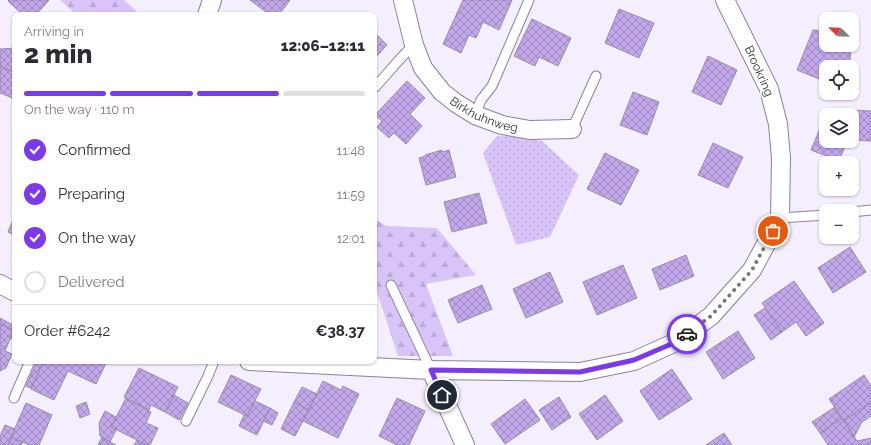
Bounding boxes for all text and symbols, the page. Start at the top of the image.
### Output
north arrow [819,12,859,52]
map controls [819,12,859,244]
text: Arriving in [24,24,84,39]
text: 12:06–12:11 [281,37,365,55]
text: 2 min [24,39,92,69]
street label: Brookring [742,44,776,98]
button: locate [819,60,859,100]
street label: Birkhuhnweg [447,94,519,135]
text: On the way · 110 m [24,102,135,117]
button: layers [819,108,859,148]
icon: check [24,139,46,161]
text: Confirmed [58,141,131,159]
text: 11:48 [337,143,365,158]
button: + [819,156,859,196]
icon: check [24,183,46,205]
text: Preparing [58,185,125,203]
text: 11:59 [337,187,365,202]
button: − [819,204,859,244]
pin [756,214,790,248]
icon: bag [762,220,784,242]
icon: check [24,227,46,249]
text: On the way [58,229,136,247]
text: 12:01 [337,231,365,246]
text: Delivered [58,273,125,291]
courier [667,314,707,354]
text: Order #6242 [24,322,110,340]
text: €38.37 [315,322,365,340]
icon: car [676,323,698,345]
pin [425,378,459,412]
icon: home [431,384,453,406]

